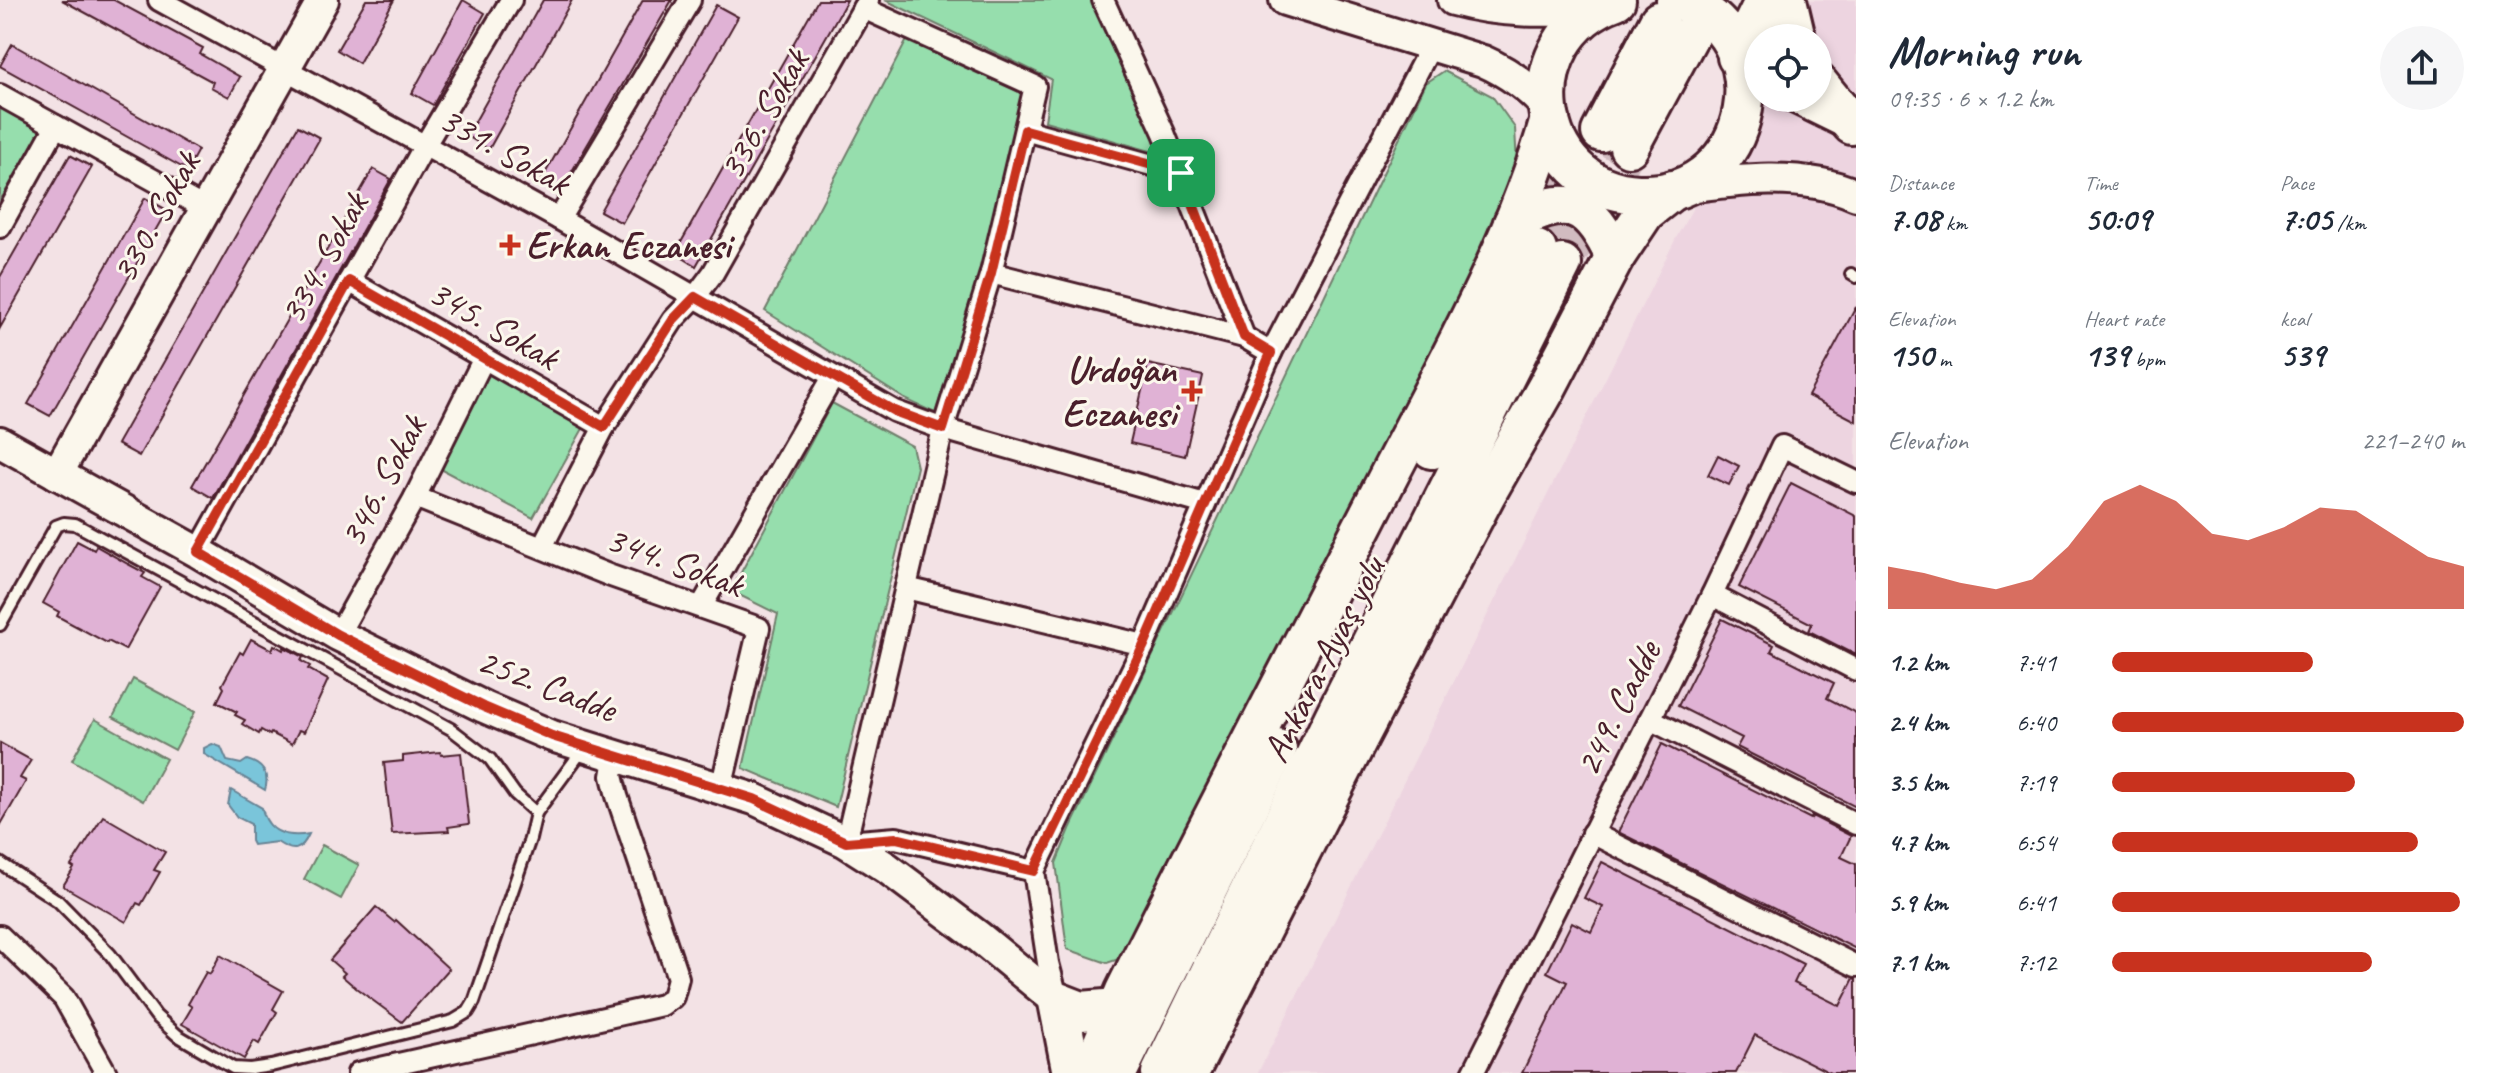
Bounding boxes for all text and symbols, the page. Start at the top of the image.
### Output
map controls [1744,24,1832,112]
button: locate [1744,24,1832,112]
text: Morning run [1888,24,2080,79]
button: share [2380,26,2464,110]
street label: 336. Sokak [707,39,820,188]
text: 09:35 · 6 × 1.2 km [1888,82,2054,115]
street label: 331. Sokak [431,95,580,207]
pin [1147,139,1215,207]
street label: 330. Sokak [100,142,212,291]
icon: arrive [1159,151,1203,195]
text: Distance [1888,169,1954,197]
text: Time [2084,169,2118,197]
text: Pace [2280,169,2314,197]
street label: 334. Sokak [268,183,380,332]
text: 7.08 [1888,197,1941,240]
text: 50:09 [2084,197,2151,240]
text: 7:05 [2280,197,2332,240]
text: km [1941,209,1967,237]
text: /km [2332,209,2366,237]
place label: Erkan Eczanesi [526,222,735,269]
marker: Erkan Eczanesi [501,236,519,254]
street label: 345. Sokak [420,268,569,381]
text: Elevation [1888,305,1956,333]
text: Heart rate [2084,305,2164,333]
text: kcal [2280,305,2309,333]
text: 150 [1888,333,1933,376]
text: 139 [2084,333,2130,376]
text: 539 [2280,333,2325,376]
text: m [1933,345,1951,373]
text: bpm [2130,345,2165,373]
place label: Urdoğan Eczanesi [1062,346,1181,437]
marker: Urdoğan Eczanesi [1183,382,1201,400]
street label: 346. Sokak [328,405,438,555]
text: Elevation [1888,424,1968,457]
text: 221–240 m [2361,424,2464,457]
street label: 344. Sokak [600,515,752,609]
street label: Ankara-Ayaş yolu [1252,546,1397,770]
street label: 249. Cadde [1564,631,1672,783]
street label: 252. Cadde [471,637,625,733]
text: 1.2 km [1888,646,1948,679]
text: 7:41 [2016,646,2056,679]
text: 2.4 km [1888,706,1948,739]
text: 6:40 [2016,706,2056,739]
text: 3.5 km [1888,766,1948,799]
text: 7:19 [2016,766,2056,799]
text: 4.7 km [1888,826,1948,859]
text: 6:54 [2016,826,2056,859]
text: 5.9 km [1888,886,1948,919]
text: 6:41 [2016,886,2056,919]
text: 7.1 km [1888,946,1948,979]
text: 7:12 [2016,946,2056,979]

